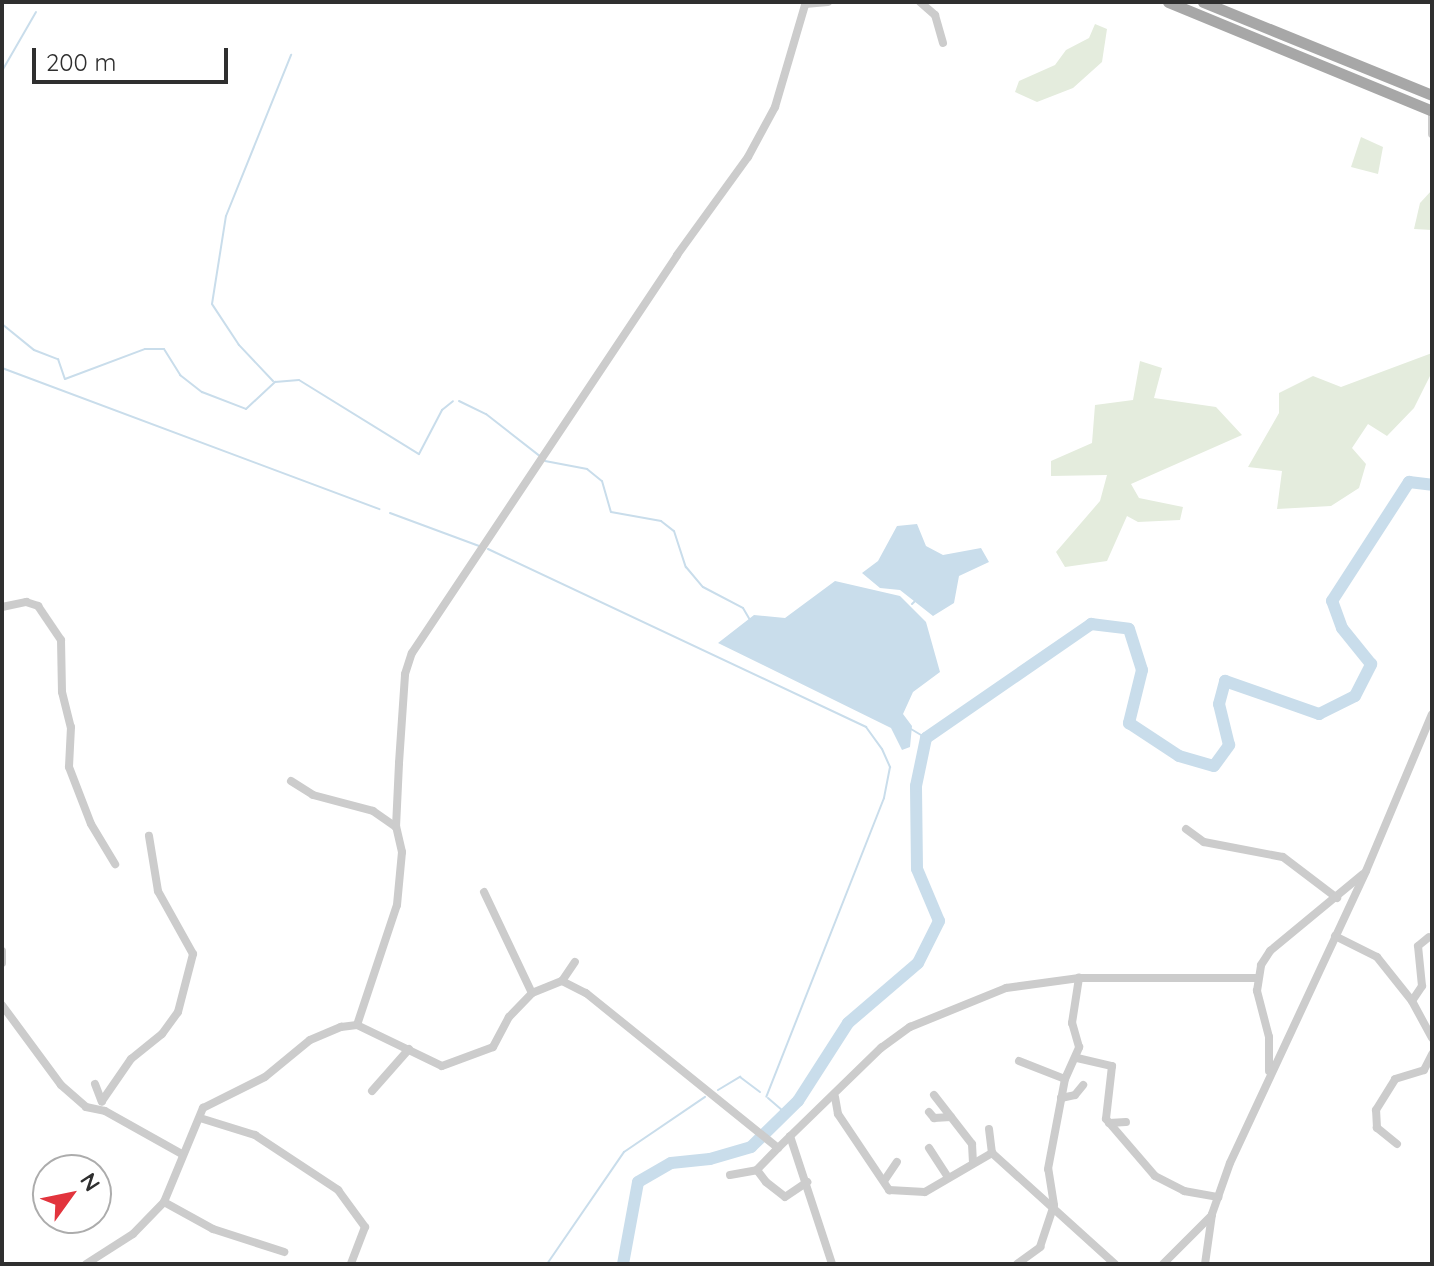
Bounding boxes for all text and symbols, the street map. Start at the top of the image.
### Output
scale bar [36,32,232,82]
text: 200 m [46,47,116,77]
north arrow [32,1154,112,1234]
text: N [74,1168,107,1196]

